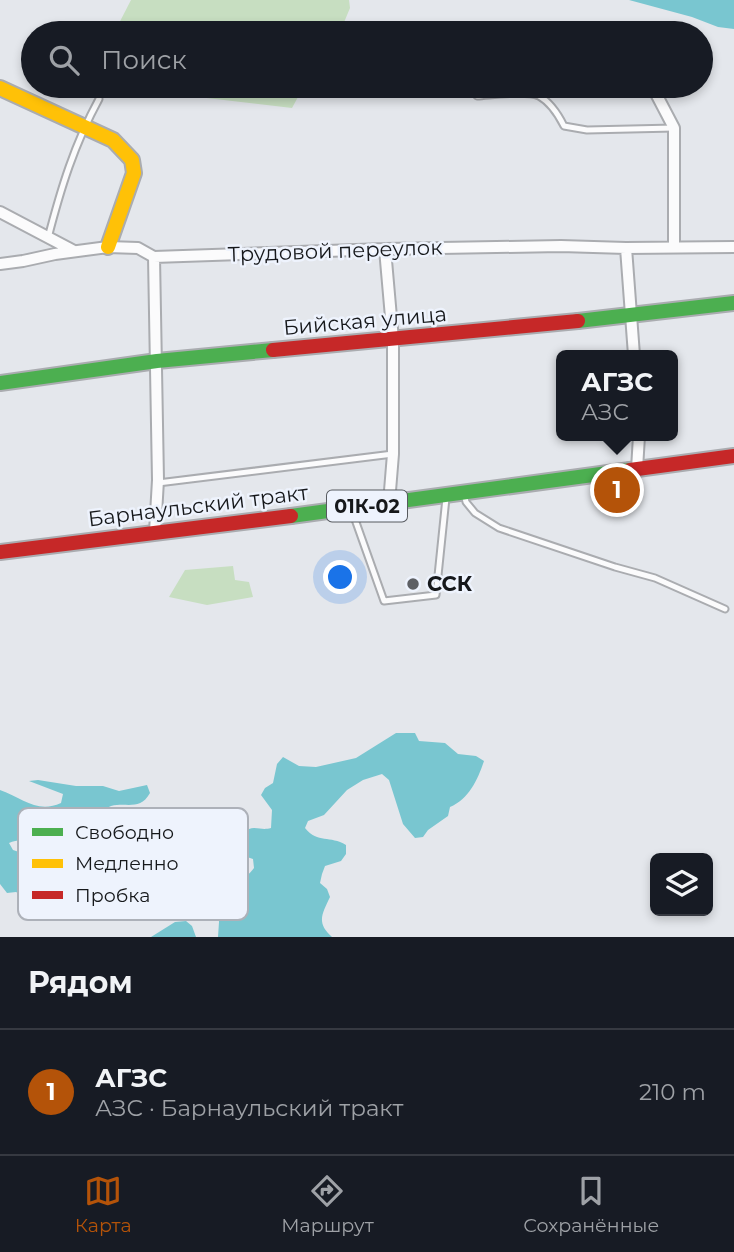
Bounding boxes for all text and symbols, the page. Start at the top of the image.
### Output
search box [21,21,713,98]
icon: search [45,41,83,79]
text: Поиск [101,44,187,76]
street label: Трудовой переулок [227,234,443,267]
street label: Бийская улица [282,301,448,340]
popup [556,350,678,441]
text: АГЗС [581,366,653,398]
text: АЗС [581,398,629,426]
pin: 1 [594,464,640,516]
street label: Барнаульский тракт [86,480,309,531]
road number: 01К-02 [327,491,407,522]
your location [323,560,357,594]
place label: ССК [427,571,473,596]
marker: ССК [405,576,421,592]
legend [18,808,248,920]
text: Свободно [75,821,174,844]
text: Медленно [75,852,179,875]
map controls [650,853,713,916]
button: layers [650,853,713,916]
text: Пробка [75,884,150,907]
text: Рядом [28,964,133,1001]
text: АГЗС [95,1062,167,1094]
text: 1 [46,1078,56,1106]
text: 210 m [639,1078,706,1106]
text: АЗС · Барнаульский тракт [95,1094,403,1122]
tab: Карта [75,1172,132,1237]
tab: Маршрут [281,1172,374,1237]
tab: Сохранённые [523,1172,659,1237]

